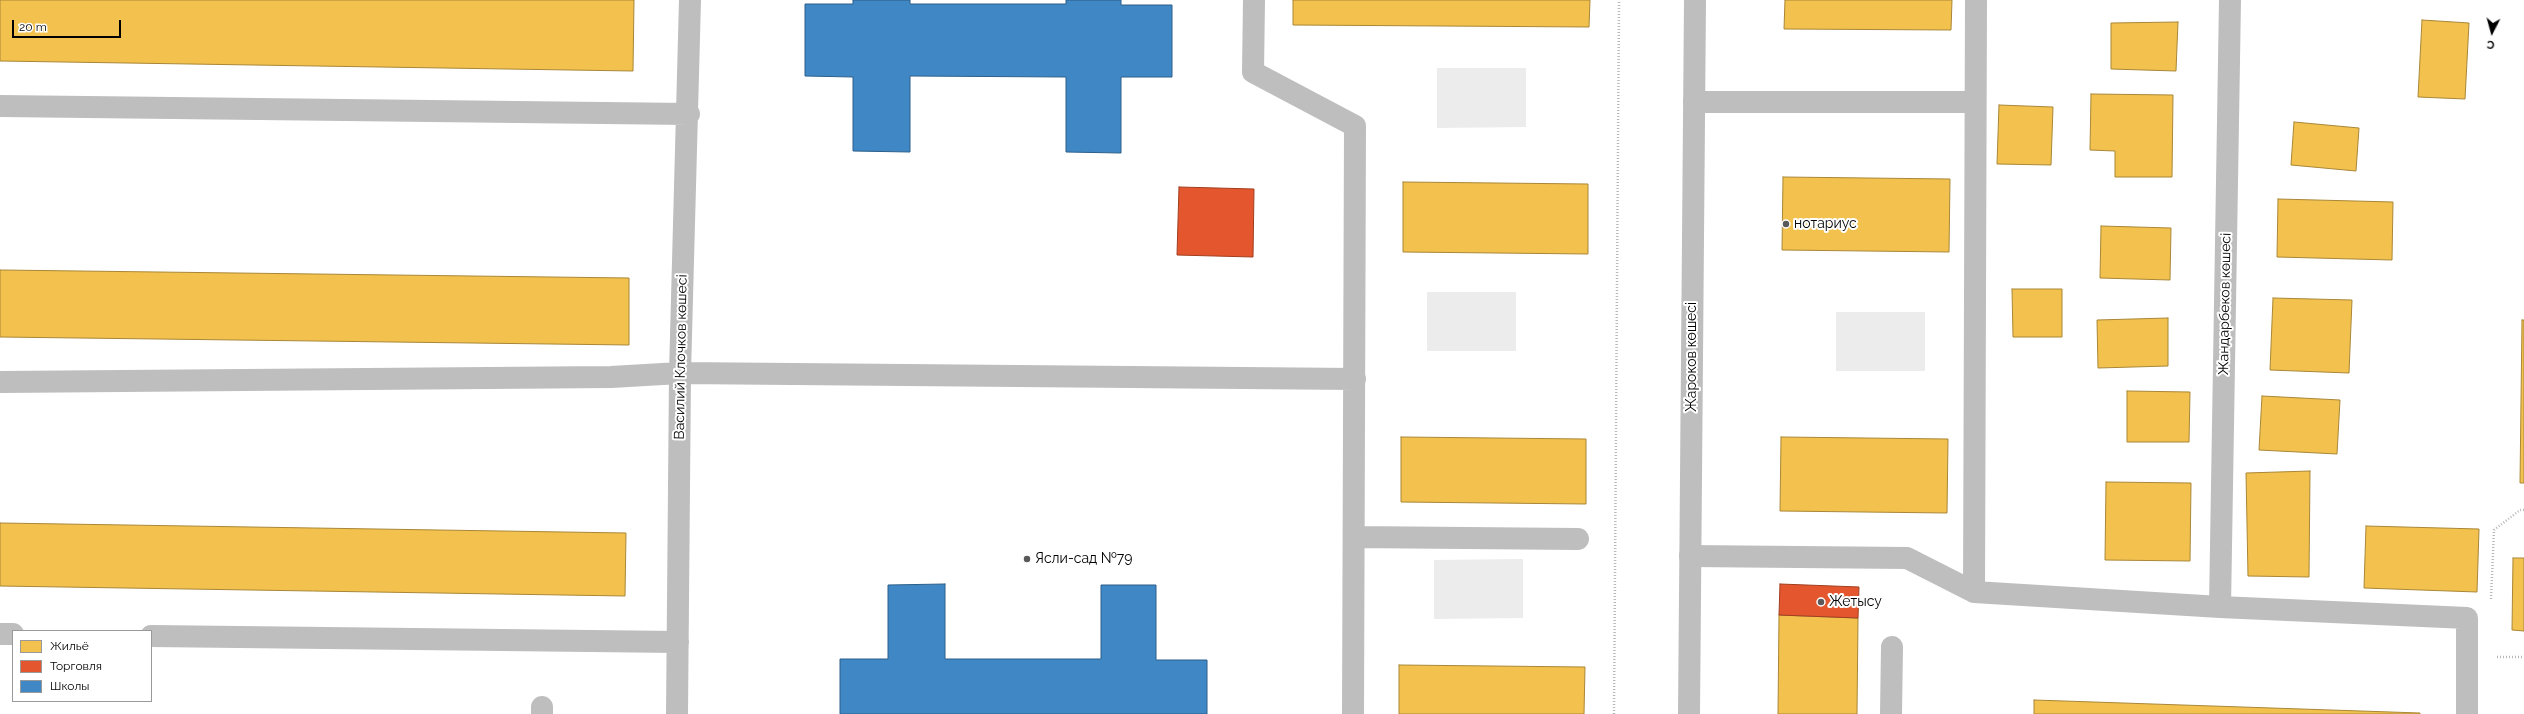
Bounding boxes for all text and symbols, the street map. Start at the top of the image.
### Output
scale bar [14,12,123,38]
north arrow [2472,12,2512,52]
text: 20 m [19,20,47,34]
text: С [2486,38,2495,51]
place label: нотариус [1794,216,1857,232]
marker: нотариус [1781,219,1791,229]
street label: Жандарбеков көшесі [2215,233,2235,375]
street label: Василий Клочков көшесі [671,274,691,440]
street label: Жароков көшесі [1684,302,1700,412]
place label: Ясли-сад №79 [1035,551,1132,567]
marker: Ясли-сад №79 [1022,554,1032,564]
place label: Жетысу [1829,594,1882,610]
marker: Жетысу [1816,597,1826,607]
legend [12,630,152,702]
text: Жильё [50,639,89,653]
text: Торговля [50,659,102,673]
text: Школы [50,679,89,693]

